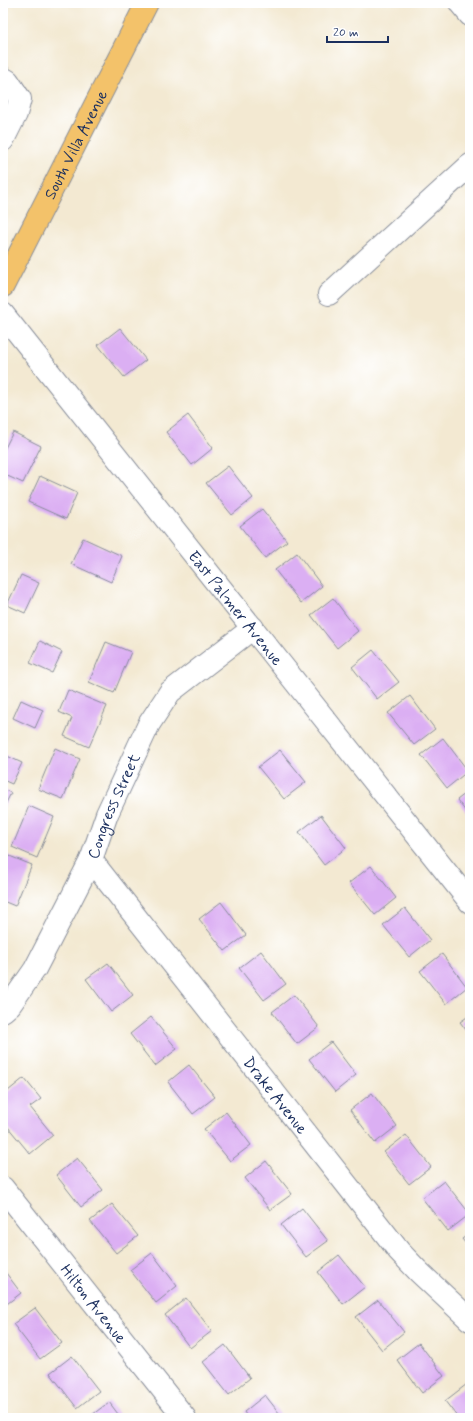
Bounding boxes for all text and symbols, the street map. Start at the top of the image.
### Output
scale bar [327,18,388,44]
text: 20 m [333,25,359,41]
street label: South Villa Avenue [40,86,113,203]
street label: East Palmer Avenue [183,547,287,671]
street label: Congress Street [83,750,146,862]
street label: Drake Avenue [238,1053,312,1139]
street label: Hilton Avenue [55,1260,131,1349]

